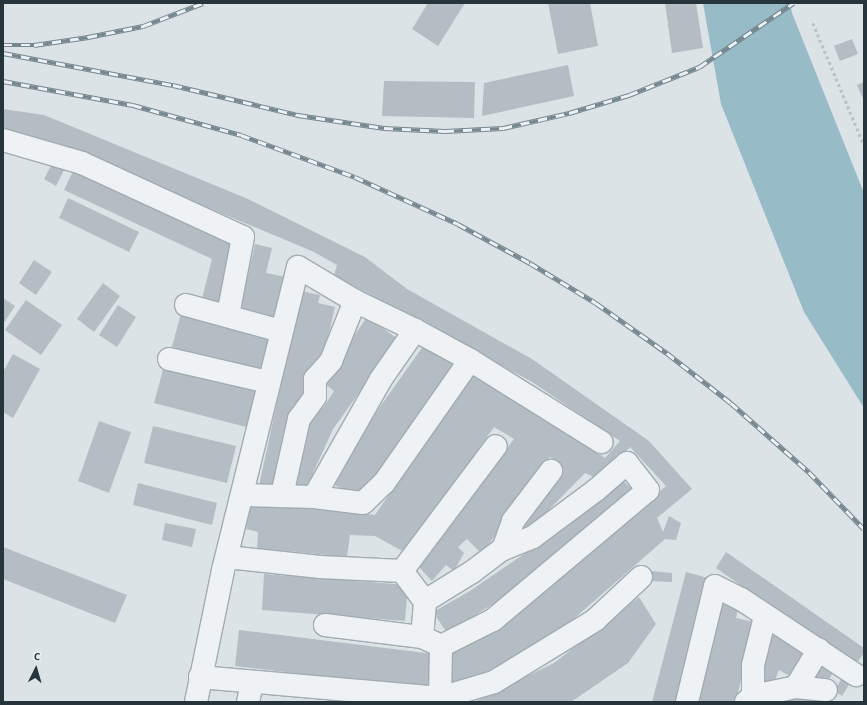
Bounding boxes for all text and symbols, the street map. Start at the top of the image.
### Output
north arrow [16,649,56,689]
text: С [34,651,41,662]

